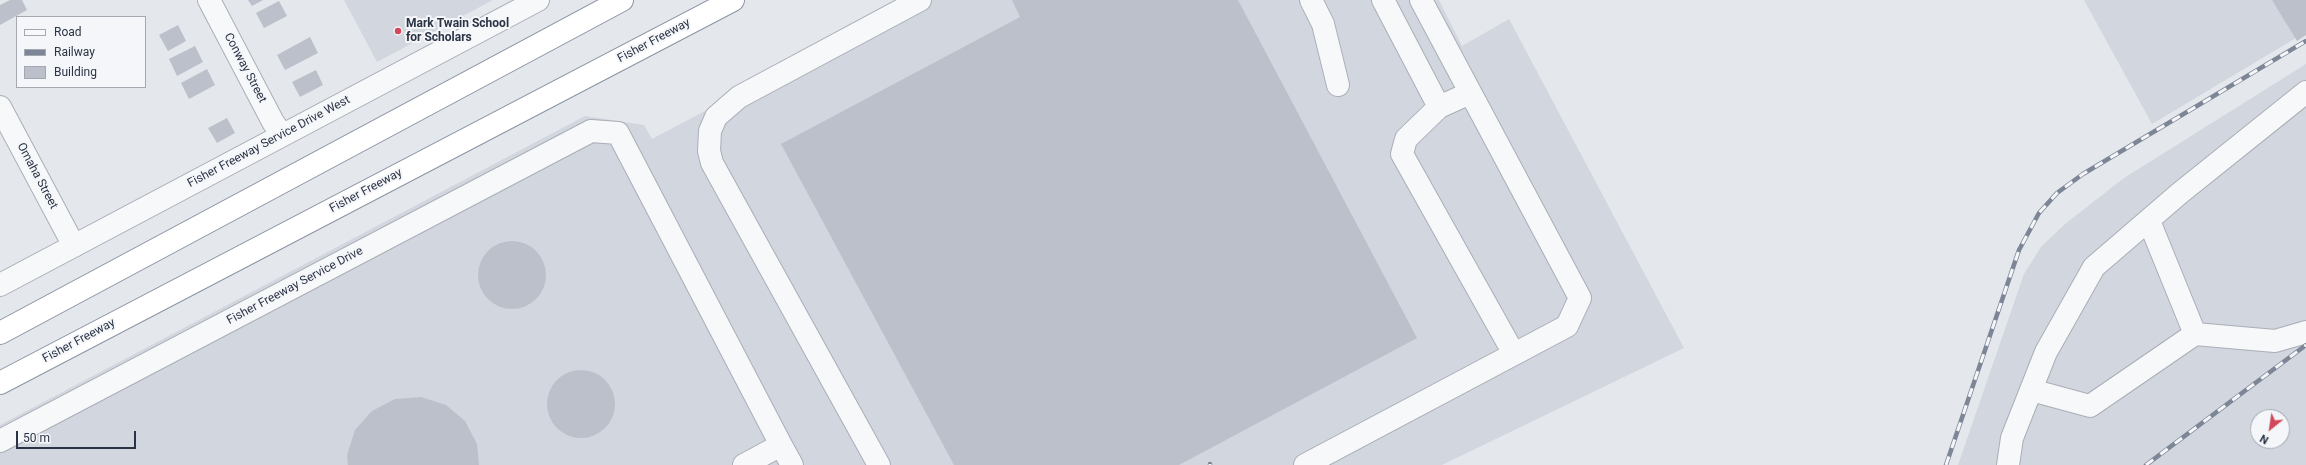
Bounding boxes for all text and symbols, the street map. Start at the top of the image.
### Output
legend [16,16,146,88]
street label: Fisher Freeway [615,16,693,66]
place label: Mark Twain School for Scholars [406,17,509,45]
text: Road [54,25,82,39]
marker: Mark Twain School for Scholars [393,26,403,36]
street label: Conway Street [221,31,269,105]
text: Railway [54,45,95,59]
text: Building [54,65,97,79]
street label: Fisher Freeway Service Drive West [185,93,353,191]
street label: Omaha Street [13,140,61,212]
street label: Fisher Freeway [327,166,405,216]
street label: Fisher Freeway Service Drive [225,244,365,328]
street label: Fisher Freeway [40,316,118,366]
north arrow [2250,409,2290,449]
scale bar [18,423,138,449]
text: 50 m [23,431,50,445]
text: N [2258,431,2271,447]

